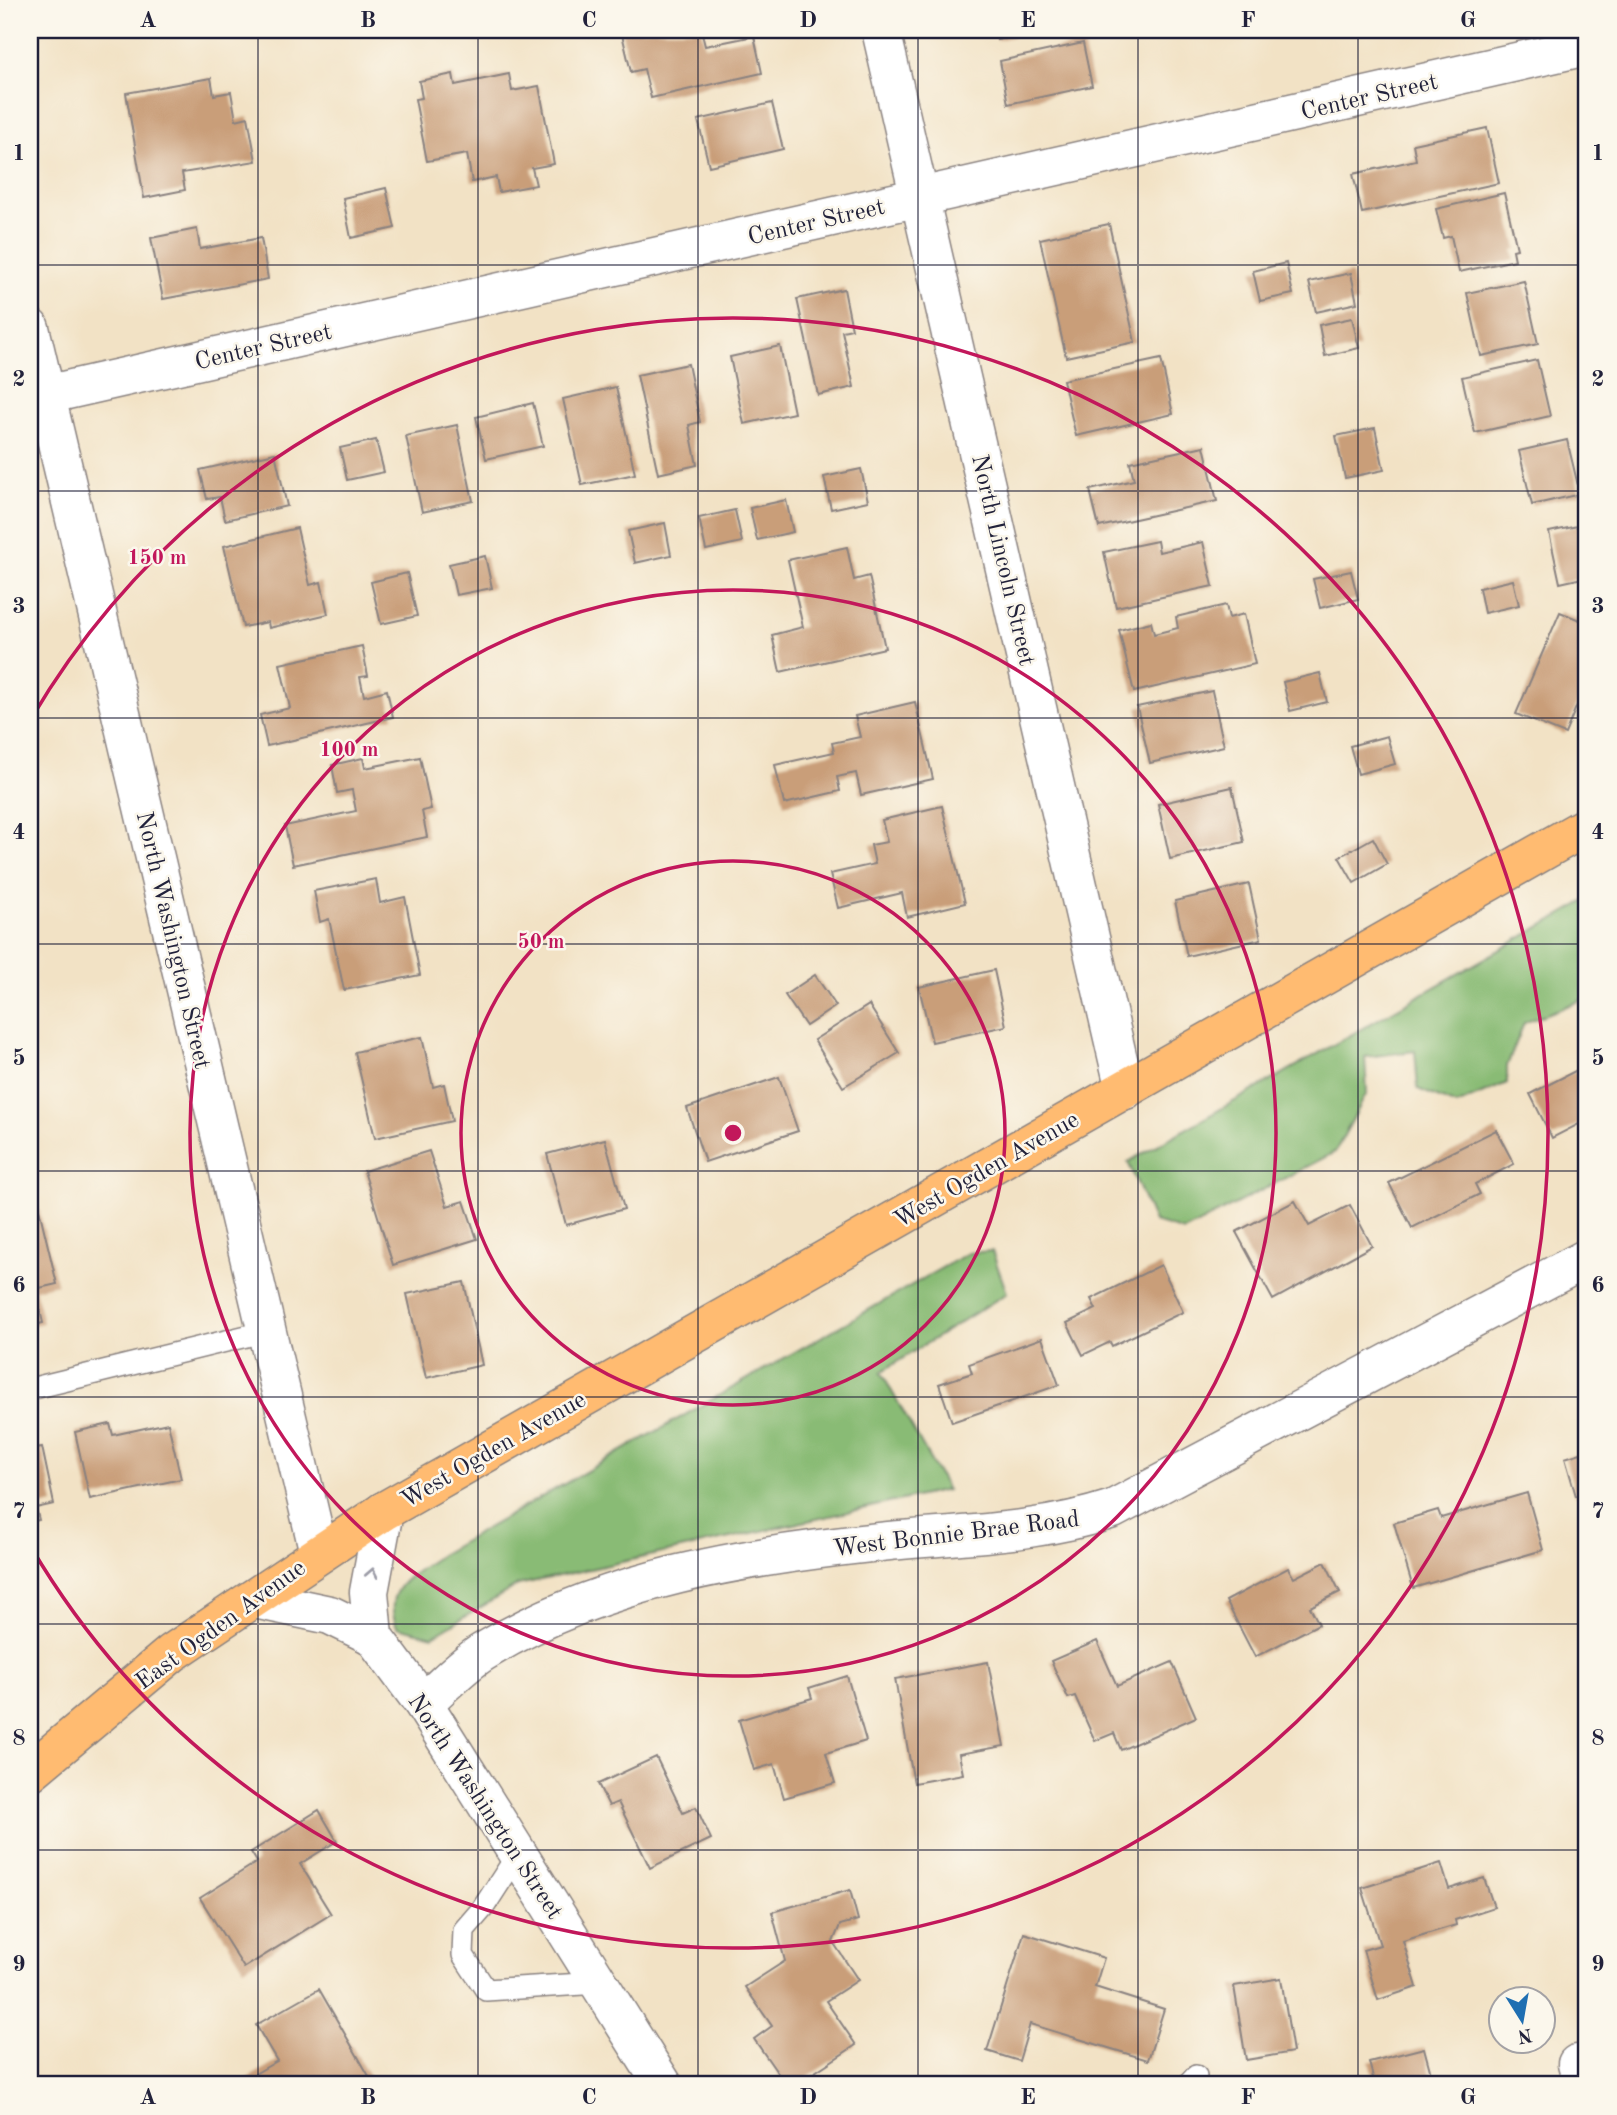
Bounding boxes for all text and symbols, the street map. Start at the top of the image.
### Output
text: A [139,9,157,32]
text: B [360,9,376,32]
text: C [581,9,597,32]
text: D [799,9,817,32]
text: E [1020,9,1036,32]
text: F [1240,9,1256,32]
text: G [1460,9,1476,32]
street label: Center Street [1299,71,1440,125]
text: 1 [12,142,26,165]
text: 1 [1591,142,1605,165]
street label: Center Street [746,196,887,250]
street label: Center Street [193,321,334,375]
text: 2 [12,368,26,391]
text: 2 [1591,368,1605,391]
street label: North Lincoln Street [966,452,1038,668]
text: 150 m [127,548,187,569]
text: 3 [12,595,26,618]
text: 3 [1591,595,1605,618]
text: 100 m [319,740,379,761]
street label: North Washington Street [131,809,213,1071]
text: 4 [12,821,26,844]
text: 4 [1591,821,1605,844]
text: 50 m [517,932,565,953]
text: 5 [12,1047,26,1070]
text: 5 [1591,1047,1605,1070]
street label: West Ogden Avenue [890,1108,1084,1233]
centre of rings [721,1121,745,1145]
text: 6 [12,1274,26,1297]
text: 6 [1591,1274,1605,1297]
street label: West Ogden Avenue [397,1388,591,1513]
text: 7 [12,1500,26,1523]
text: 7 [1591,1500,1605,1523]
street label: West Bonnie Brae Road [832,1508,1081,1562]
street label: East Ogden Avenue [132,1556,310,1695]
one-way arrow [364,1567,379,1579]
street label: North Washington Street [403,1690,566,1924]
text: 8 [12,1727,26,1750]
text: 8 [1591,1727,1605,1750]
text: 9 [12,1953,26,1976]
text: 9 [1591,1953,1605,1976]
north arrow [1488,1986,1558,2056]
text: N [1515,2024,1534,2045]
text: A [139,2086,157,2109]
text: B [360,2086,376,2109]
text: C [581,2086,597,2109]
text: D [799,2086,817,2109]
text: E [1020,2086,1036,2109]
text: F [1240,2086,1256,2109]
text: G [1460,2086,1476,2109]

